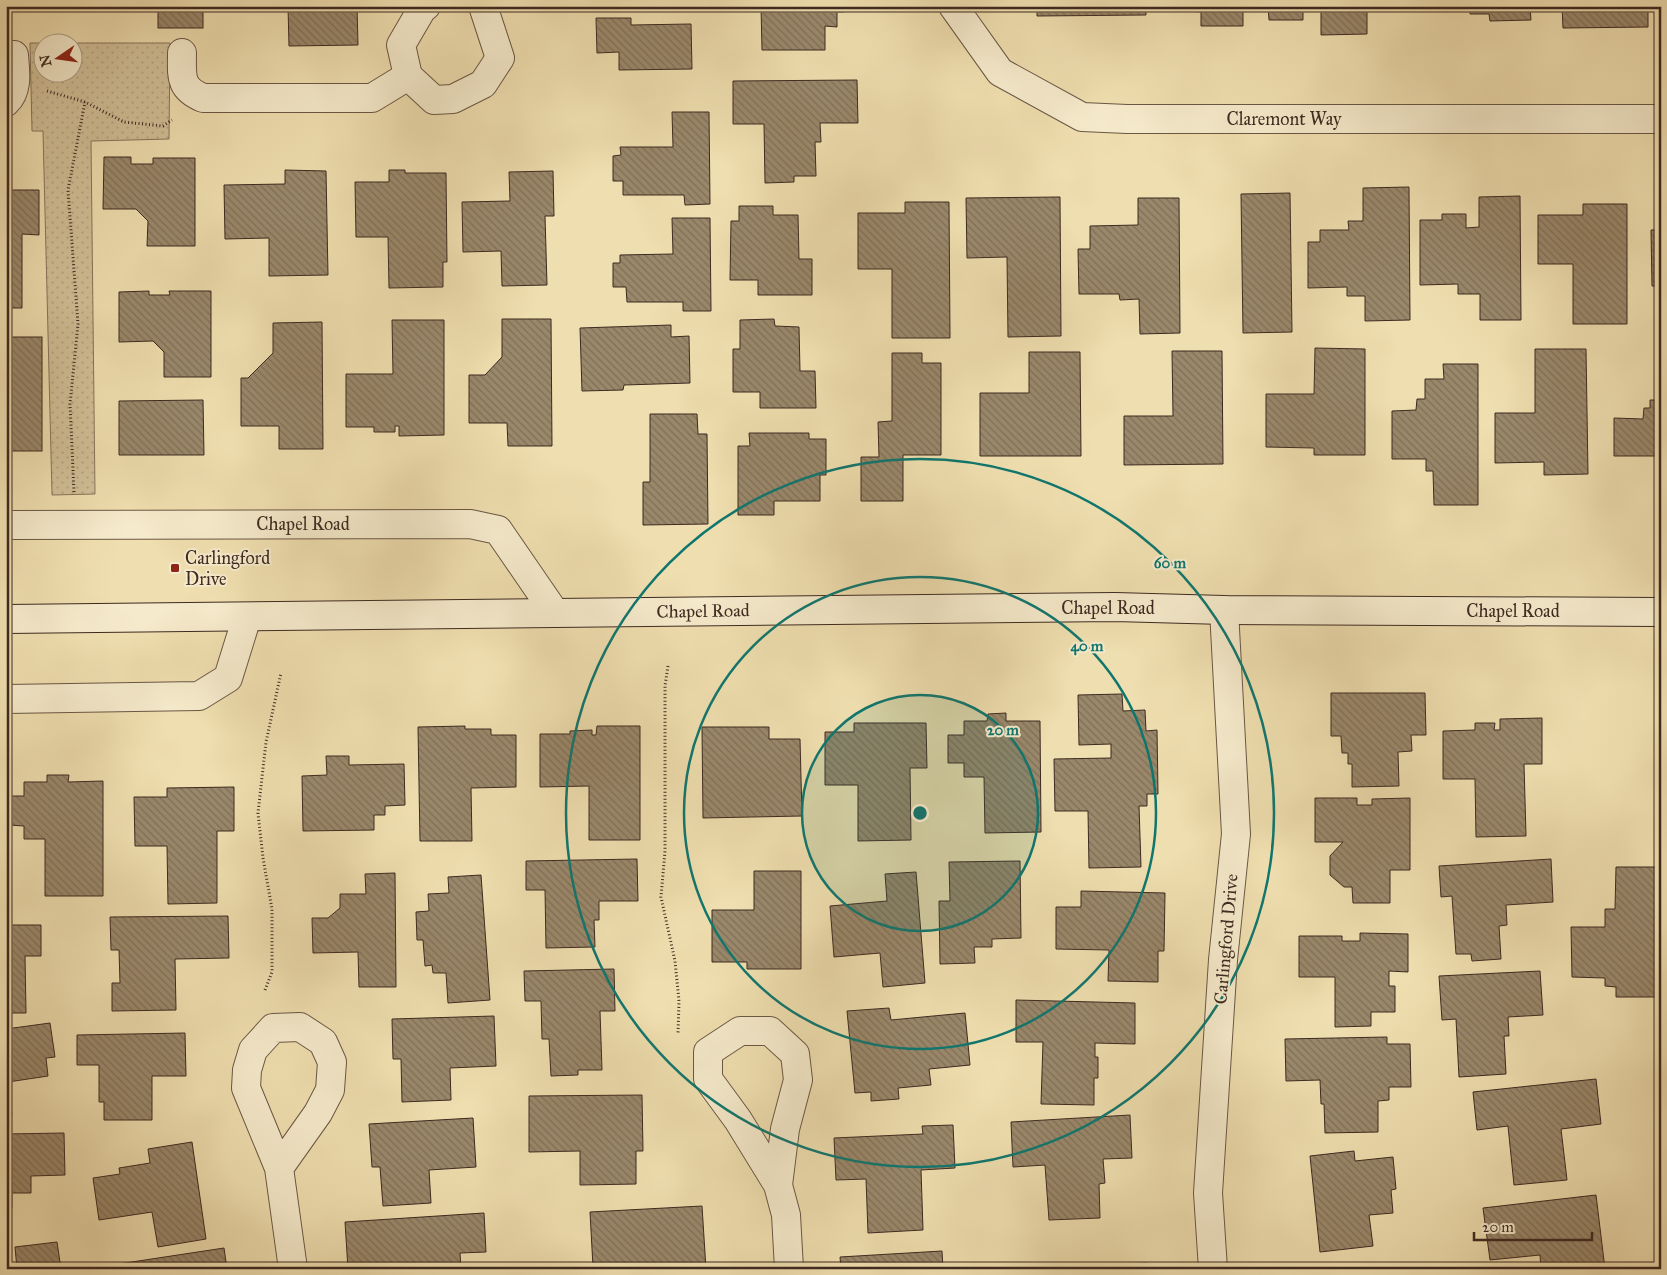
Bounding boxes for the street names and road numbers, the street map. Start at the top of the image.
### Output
street label: Claremont Way [1226,108,1342,130]
street label: Chapel Road [256,513,350,535]
street label: Chapel Road [1061,597,1155,619]
street label: Chapel Road [656,599,750,623]
street label: Chapel Road [1466,600,1560,622]
street label: Carlingford Drive [1209,873,1244,1005]

